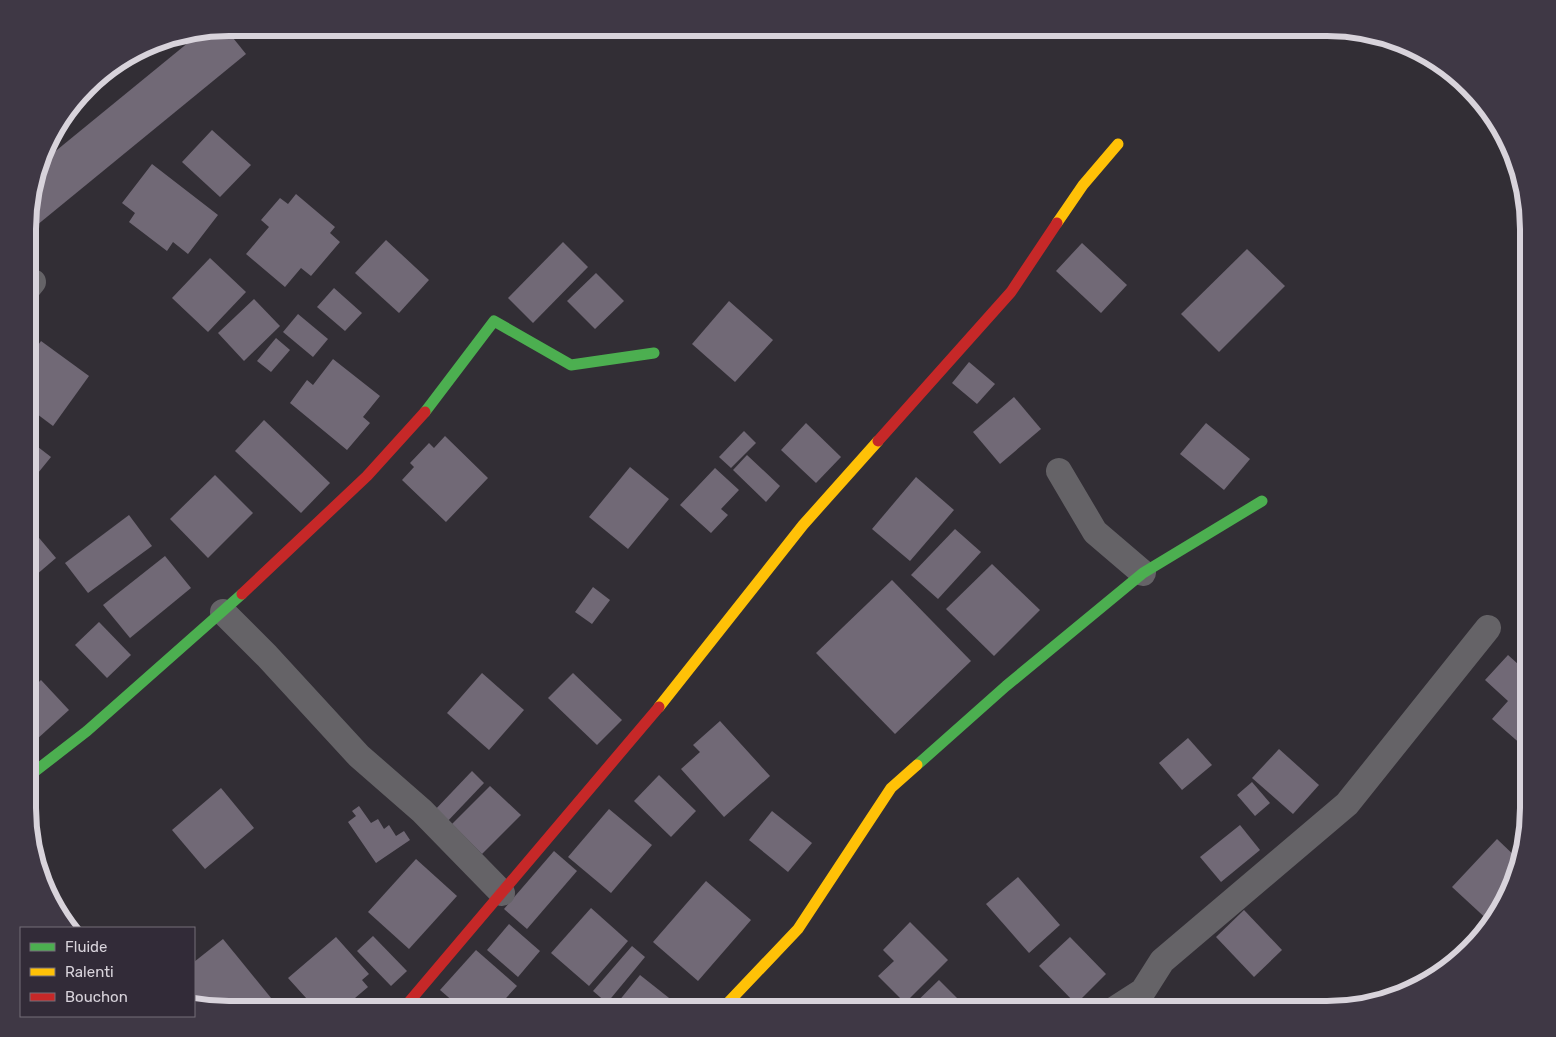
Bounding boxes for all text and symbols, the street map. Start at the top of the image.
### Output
legend [20,927,195,1017]
text: Fluide [65,938,107,956]
text: Ralenti [65,963,114,981]
text: Bouchon [65,988,128,1006]

